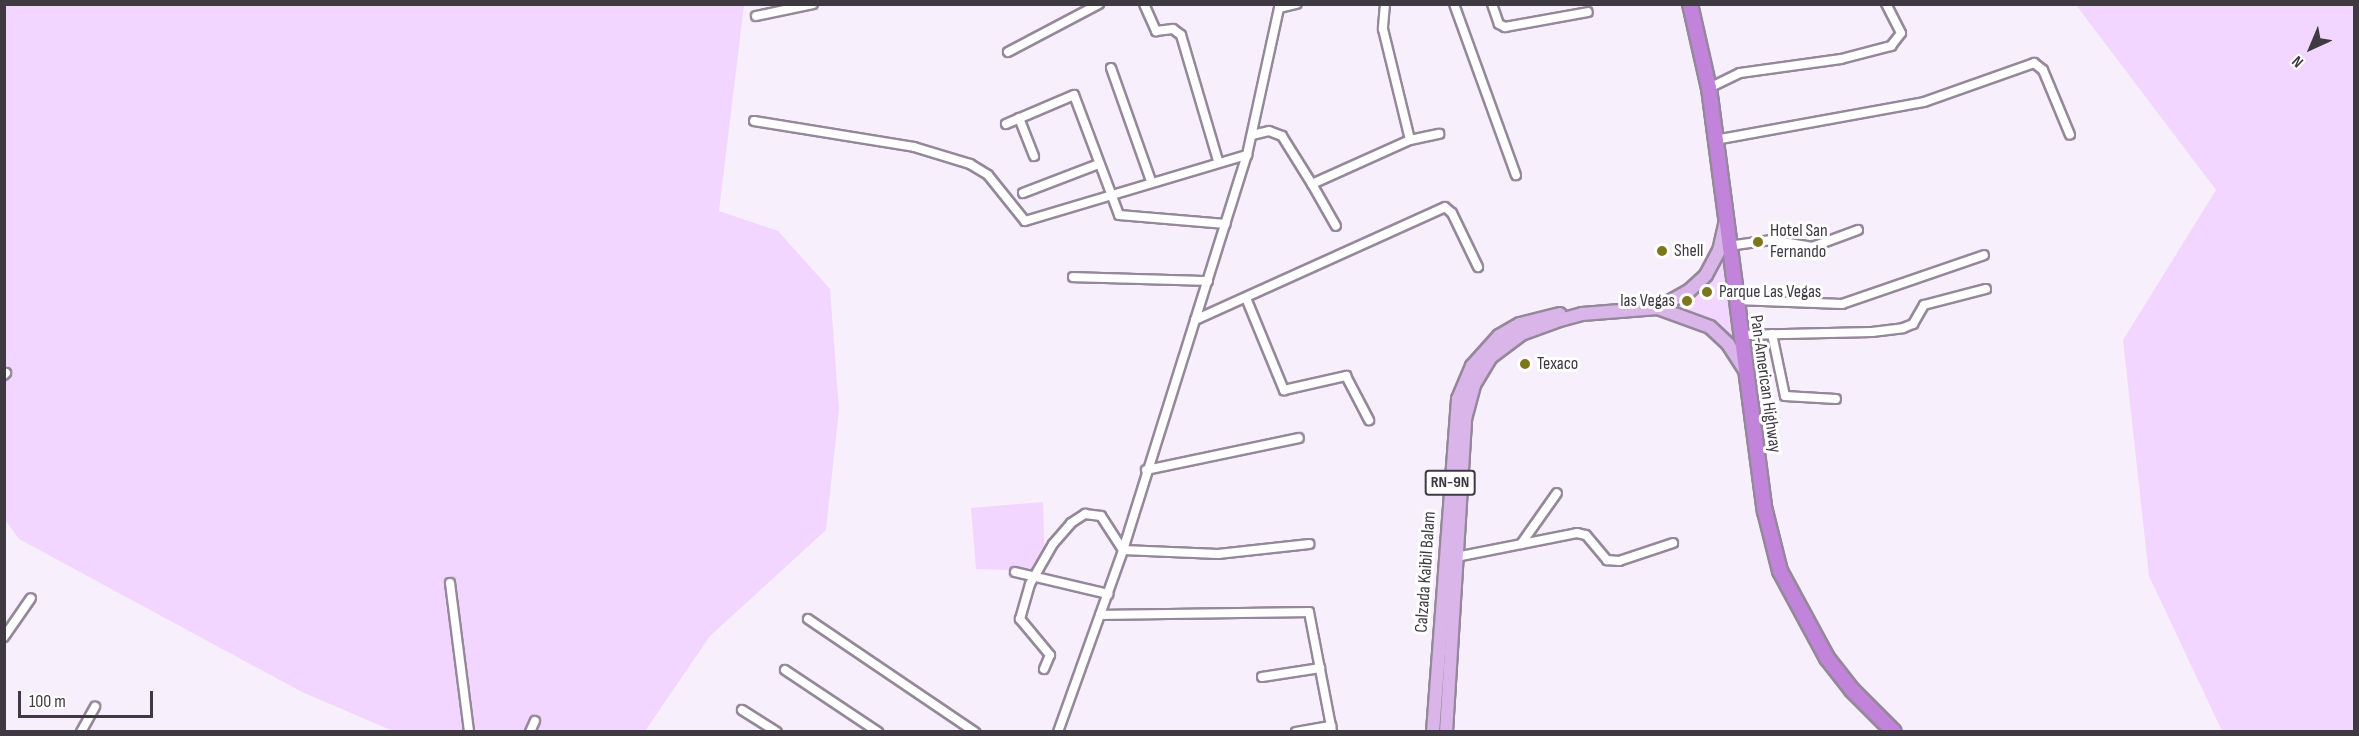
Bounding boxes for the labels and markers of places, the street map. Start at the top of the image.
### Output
place label: Hotel San Fernando [1770,221,1828,264]
marker: Hotel San Fernando [1751,235,1765,249]
place label: Shell [1674,240,1703,262]
marker: Shell [1655,244,1669,258]
place label: Parque Las Vegas [1719,281,1821,303]
marker: Parque Las Vegas [1700,285,1714,299]
place label: las Vegas [1620,290,1675,312]
marker: las Vegas [1680,294,1694,308]
place label: Texaco [1537,353,1578,375]
marker: Texaco [1518,357,1532,371]

